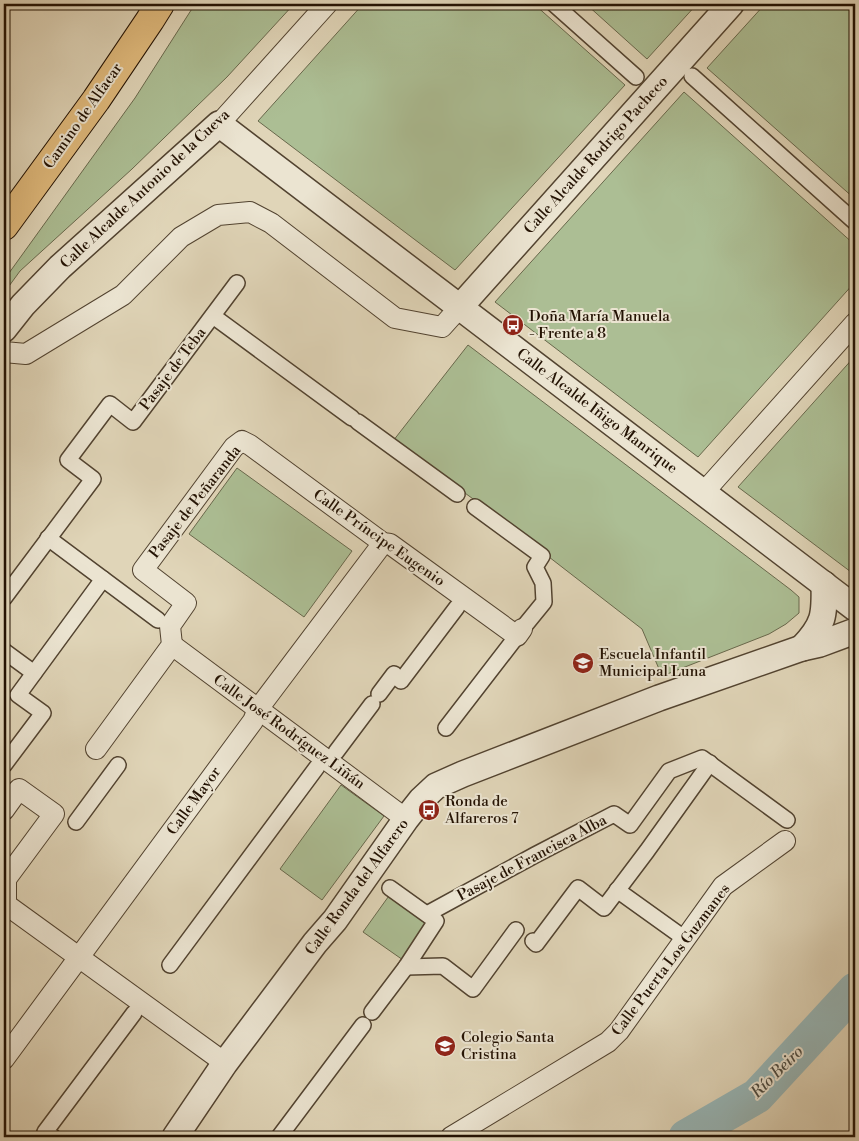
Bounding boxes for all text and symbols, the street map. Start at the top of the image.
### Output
street label: Camino de Alfacar [39,59,127,173]
street label: Calle Alcalde Rodrigo Pacheco [520,72,672,238]
street label: Calle Alcalde Antonio de la Cueva [56,105,234,273]
place label: Doña María Manuela - Frente a 8 [529,307,670,343]
bus stop icon: Doña María Manuela - Frente a 8 [501,313,525,337]
street label: Pasaje de Teba [136,323,211,414]
street label: Calle Alcalde Iñigo Manrique [513,344,681,478]
street label: Pasaje de Peñaranda [145,441,245,562]
street label: Calle Príncipe Eugenio [309,485,449,591]
place label: Escuela Infantil Municipal Luna [599,645,707,681]
school or university icon: Escuela Infantil Municipal Luna [571,651,595,675]
street label: Calle José Rodríguez Liñán [209,671,369,793]
street label: Calle Mayor [163,763,226,839]
place label: Ronda de Alfareros 7 [444,792,519,828]
bus stop icon: Ronda de Alfareros 7 [417,798,441,822]
street label: Pasaje de Francisca Alba [454,810,610,906]
street label: Calle Ronda del Alfarero [301,815,413,959]
street label: Calle Puerta Los Guzmanes [608,880,734,1040]
place label: Colegio Santa Cristina [461,1028,555,1064]
school or university icon: Colegio Santa Cristina [433,1034,457,1058]
water label: Río Beiro [746,1042,807,1103]

